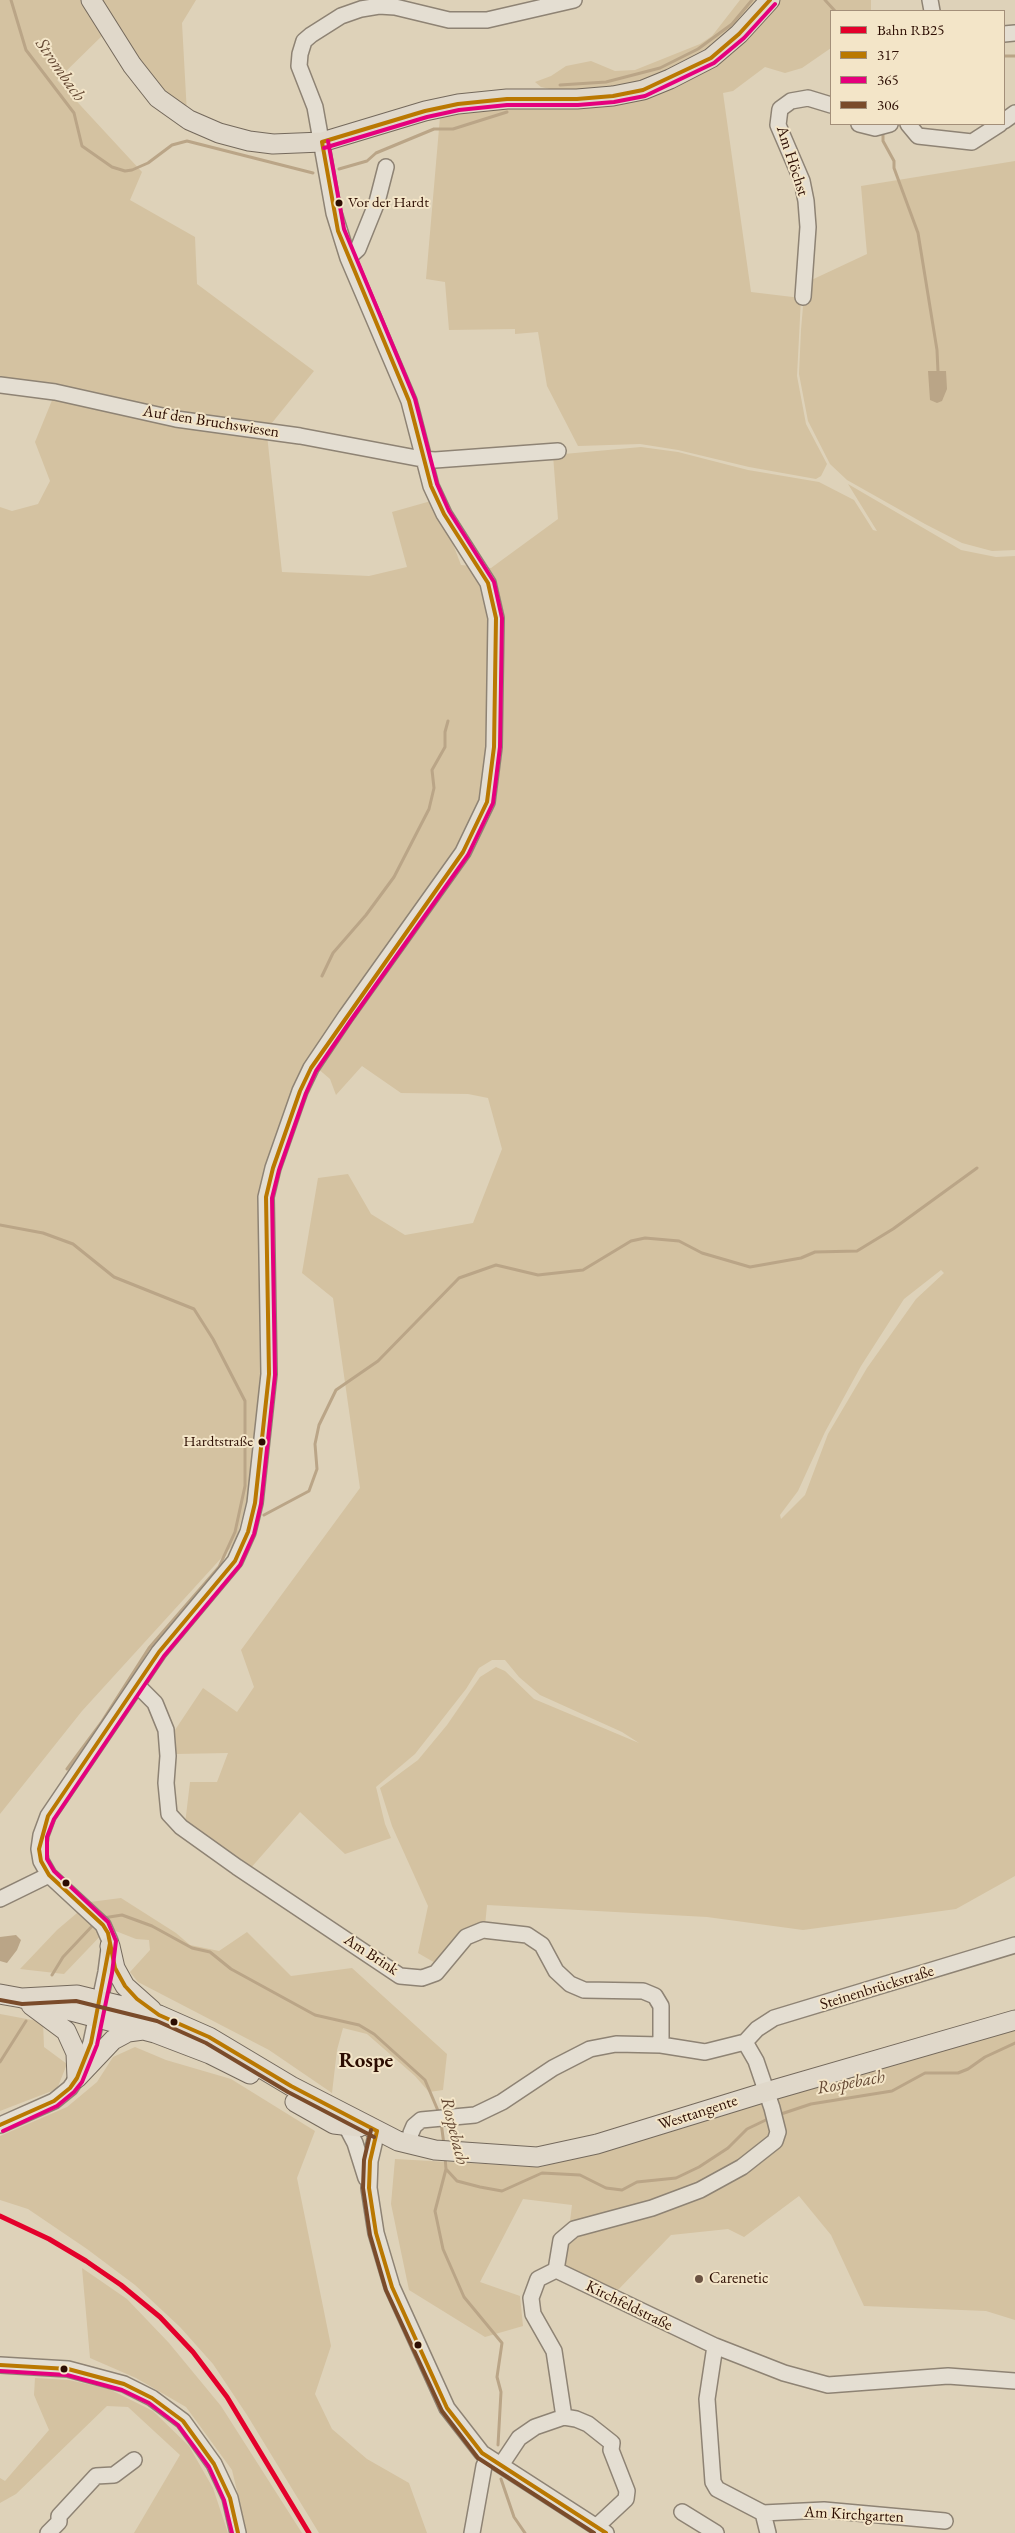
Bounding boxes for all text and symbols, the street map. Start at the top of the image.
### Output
legend [830,10,1005,125]
text: Bahn RB25 [877,20,944,39]
water label: Strombach [30,34,90,106]
text: 317 [877,45,899,64]
text: 365 [877,70,899,89]
text: 306 [877,95,899,114]
street label: Am Höchst [772,124,812,198]
place label: Vor der Hardt [348,194,429,212]
marker: Vor der Hardt [334,198,344,208]
street label: Auf den Bruchswiesen [141,402,281,442]
place label: Hardtstraße [184,1433,253,1451]
marker: Hardtstraße [257,1437,267,1447]
unlabelled marker [61,1878,71,1888]
street label: Am Brink [340,1930,402,1980]
street label: Steinenbrückstraße [818,1962,936,2014]
unlabelled marker [169,2017,179,2027]
district label: Rospe [339,2048,393,2074]
water label: Rospebach [815,2066,887,2100]
street label: Westtangente [656,2091,740,2135]
water label: Rospebach [435,2095,473,2167]
place label: Carenetic [709,2269,768,2289]
marker: Carenetic [693,2273,705,2285]
street label: Kirchfeldstraße [583,2277,675,2335]
unlabelled marker [413,2340,423,2350]
unlabelled marker [59,2364,69,2374]
street label: Am Kirchgarten [804,2503,904,2527]

